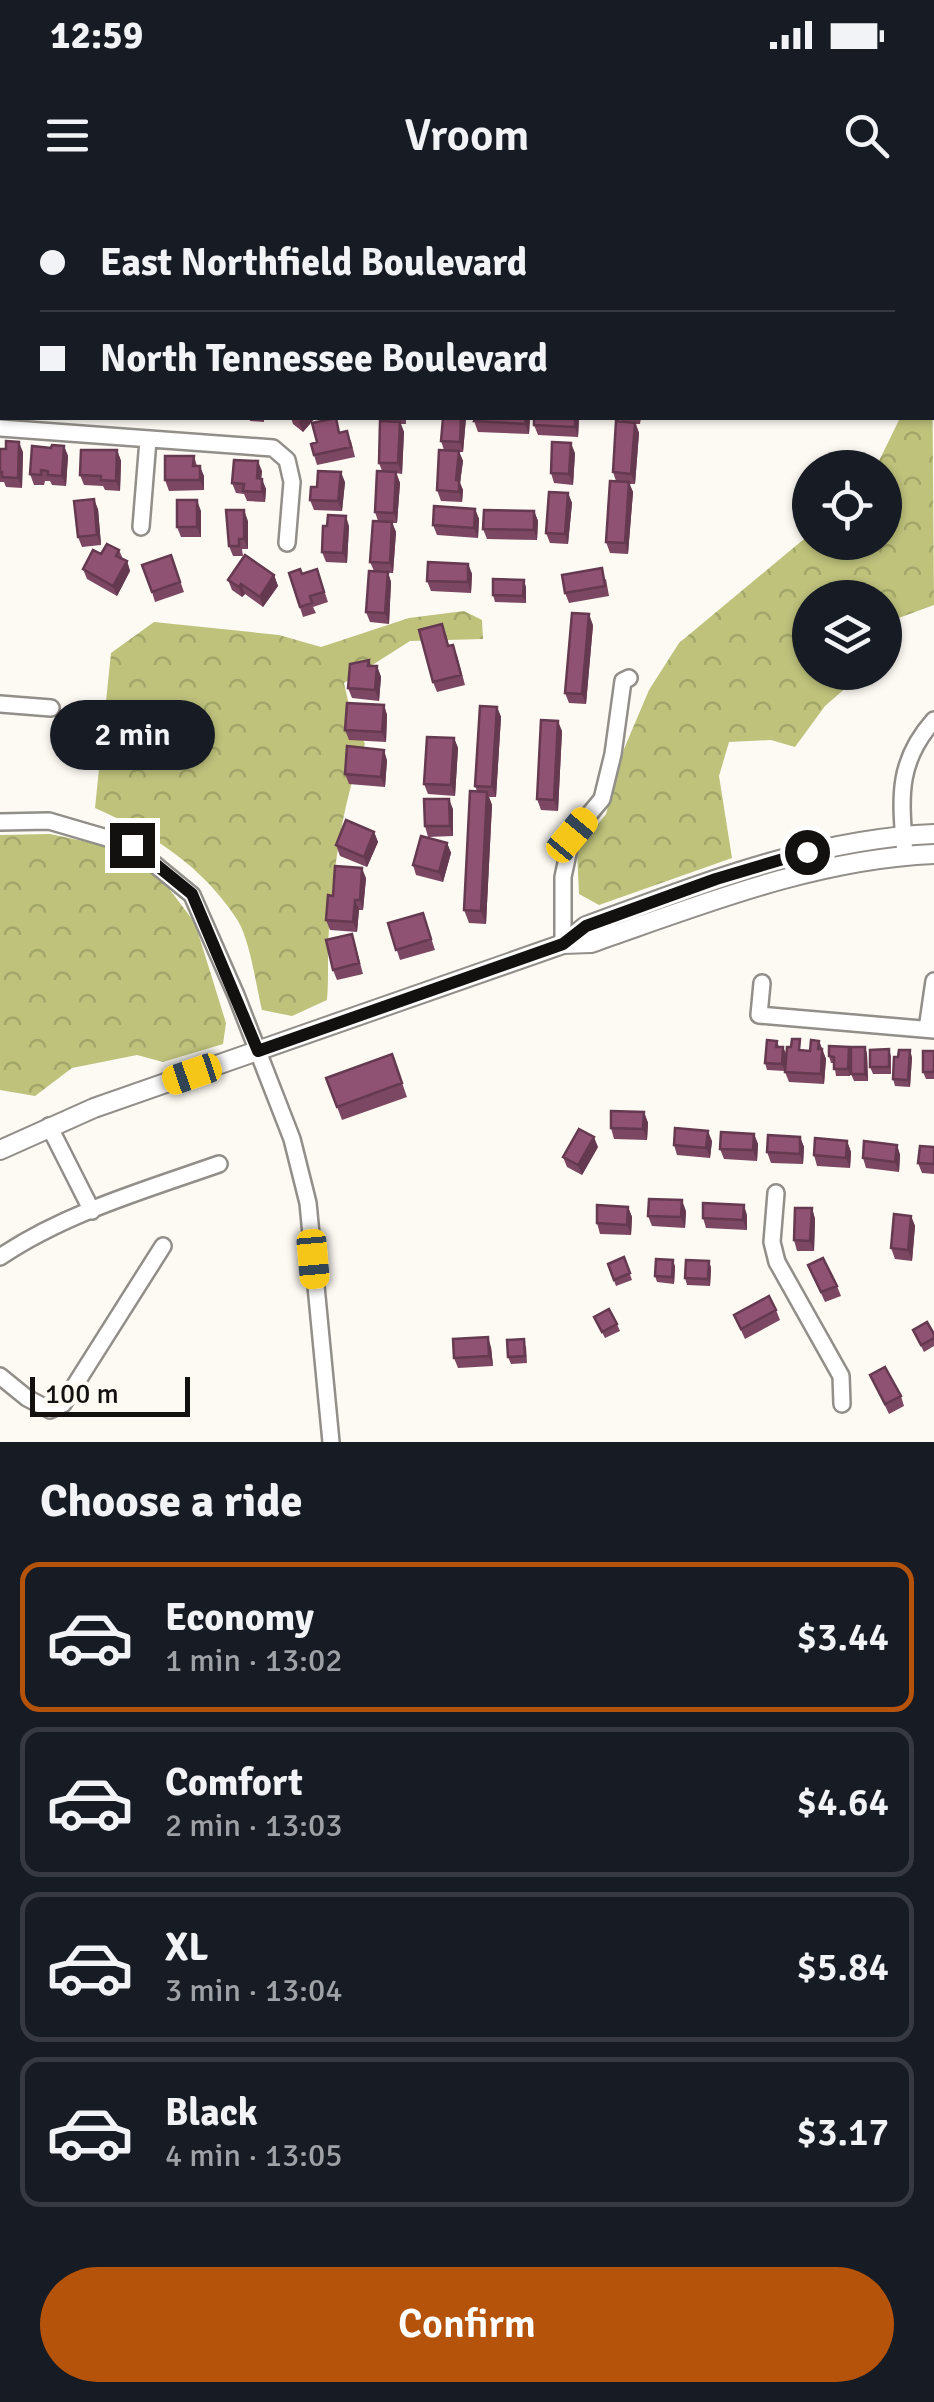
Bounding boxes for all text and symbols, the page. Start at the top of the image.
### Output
text: 12:59 [50,12,143,59]
icon: menu [40,108,95,163]
text: Vroom [404,108,530,163]
icon: search [839,108,894,163]
text: East Northfield Boulevard [100,239,527,286]
text: North Tennessee Boulevard [100,335,548,382]
map controls [792,450,902,690]
button: locate [792,450,902,560]
button: layers [792,580,902,690]
callout: 2 min [49,700,214,770]
text: 2 min [94,715,171,754]
car [541,802,603,868]
route end [110,823,155,868]
route start [785,830,830,875]
car [159,1050,225,1098]
car [295,1228,331,1290]
scale bar [30,1372,190,1416]
text: 100 m [45,1377,119,1411]
text: Choose a ride [40,1474,303,1529]
icon: car [45,1592,135,1682]
text: Economy [165,1594,314,1641]
text: $3.44 [796,1614,889,1661]
text: 1 min · 13:02 [165,1641,343,1680]
icon: car [45,1757,135,1847]
text: Comfort [165,1759,303,1806]
text: $4.64 [796,1779,889,1826]
text: 2 min · 13:03 [165,1806,343,1845]
icon: car [45,1922,135,2012]
text: XL [165,1924,208,1971]
text: $5.84 [796,1944,889,1991]
text: 3 min · 13:04 [165,1971,343,2010]
icon: car [45,2087,135,2177]
text: Black [165,2089,258,2136]
text: $3.17 [796,2109,889,2156]
text: 4 min · 13:05 [165,2136,343,2175]
button: Confirm [40,2267,894,2382]

